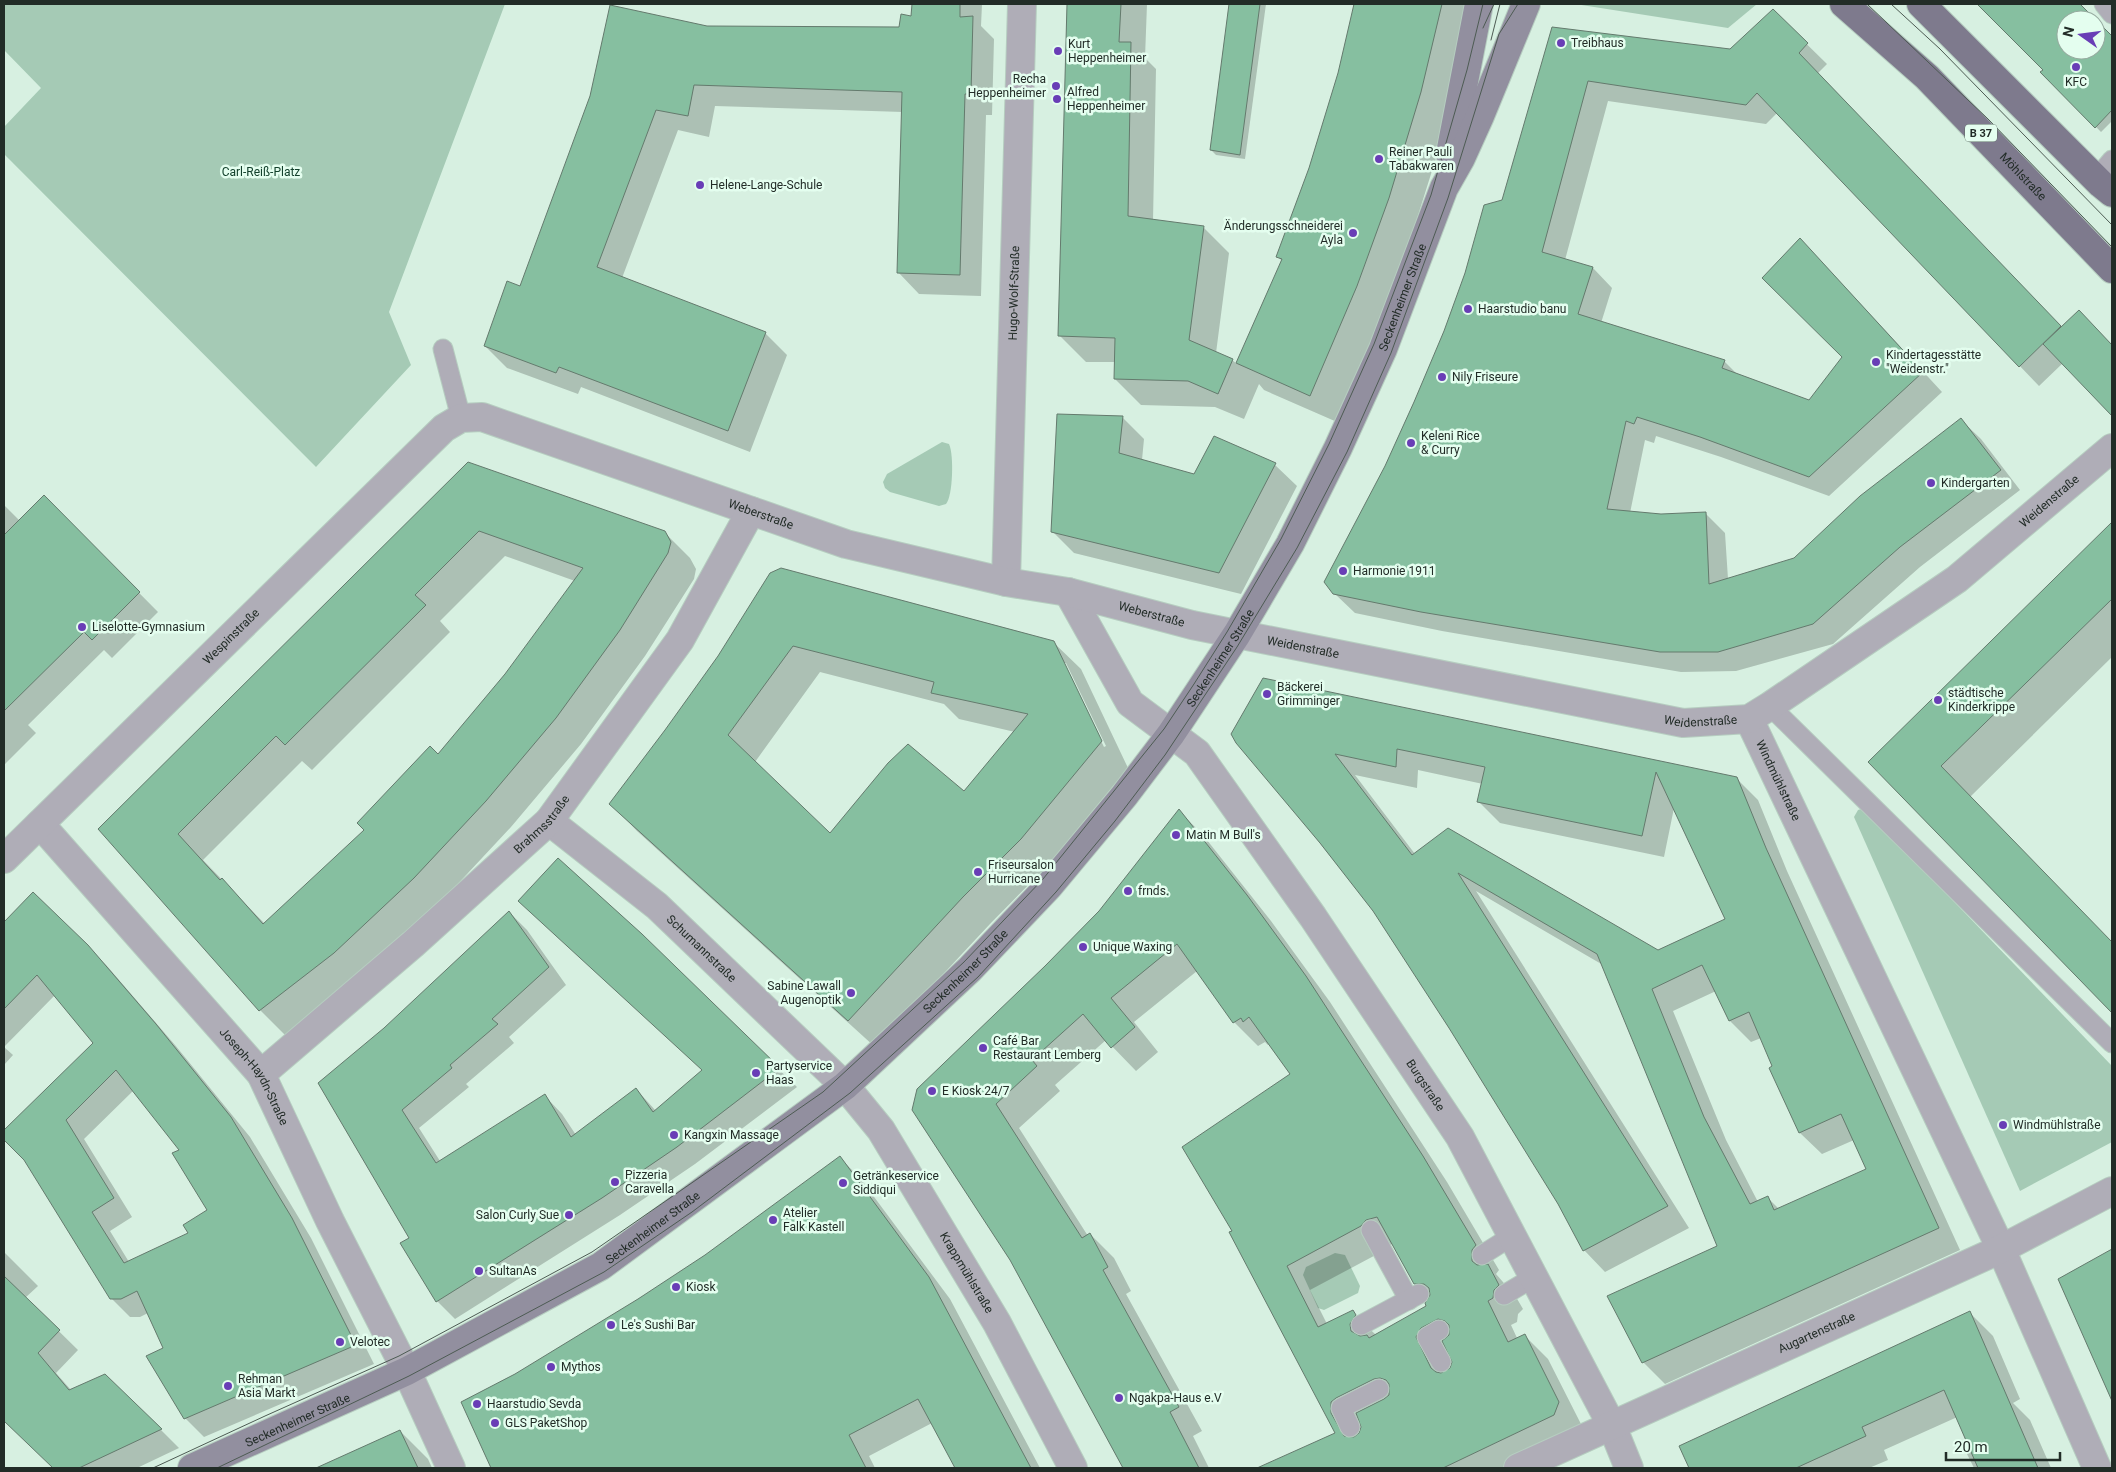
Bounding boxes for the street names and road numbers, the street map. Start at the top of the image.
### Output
road number: B 37 [1965,125,1997,142]
street label: Möhlstraße [1997,150,2049,203]
street label: Seckenheimer Straße [1376,242,1429,353]
street label: Hugo-Wolf-Straße [1006,246,1022,341]
street label: Weidenstraße [2017,472,2082,530]
street label: Weberstraße [726,496,795,532]
street label: Weberstraße [1117,599,1186,630]
street label: Wespinstraße [200,606,262,667]
street label: Seckenheimer Straße [1184,607,1257,710]
street label: Weidenstraße [1266,633,1341,661]
street label: Weidenstraße [1663,712,1738,730]
street label: Windmühlstraße [1753,738,1803,823]
street label: Brahmsstraße [511,792,572,856]
street label: Schumannstraße [664,912,739,985]
street label: Seckenheimer Straße [920,927,1011,1016]
street label: Joseph-Haydn-Straße [217,1025,291,1128]
street label: Burgstraße [1403,1057,1448,1114]
street label: Seckenheimer Straße [603,1188,703,1267]
street label: Krappmühlstraße [937,1230,996,1316]
street label: Augartenstraße [1776,1309,1857,1356]
street label: Seckenheimer Straße [243,1391,352,1450]

